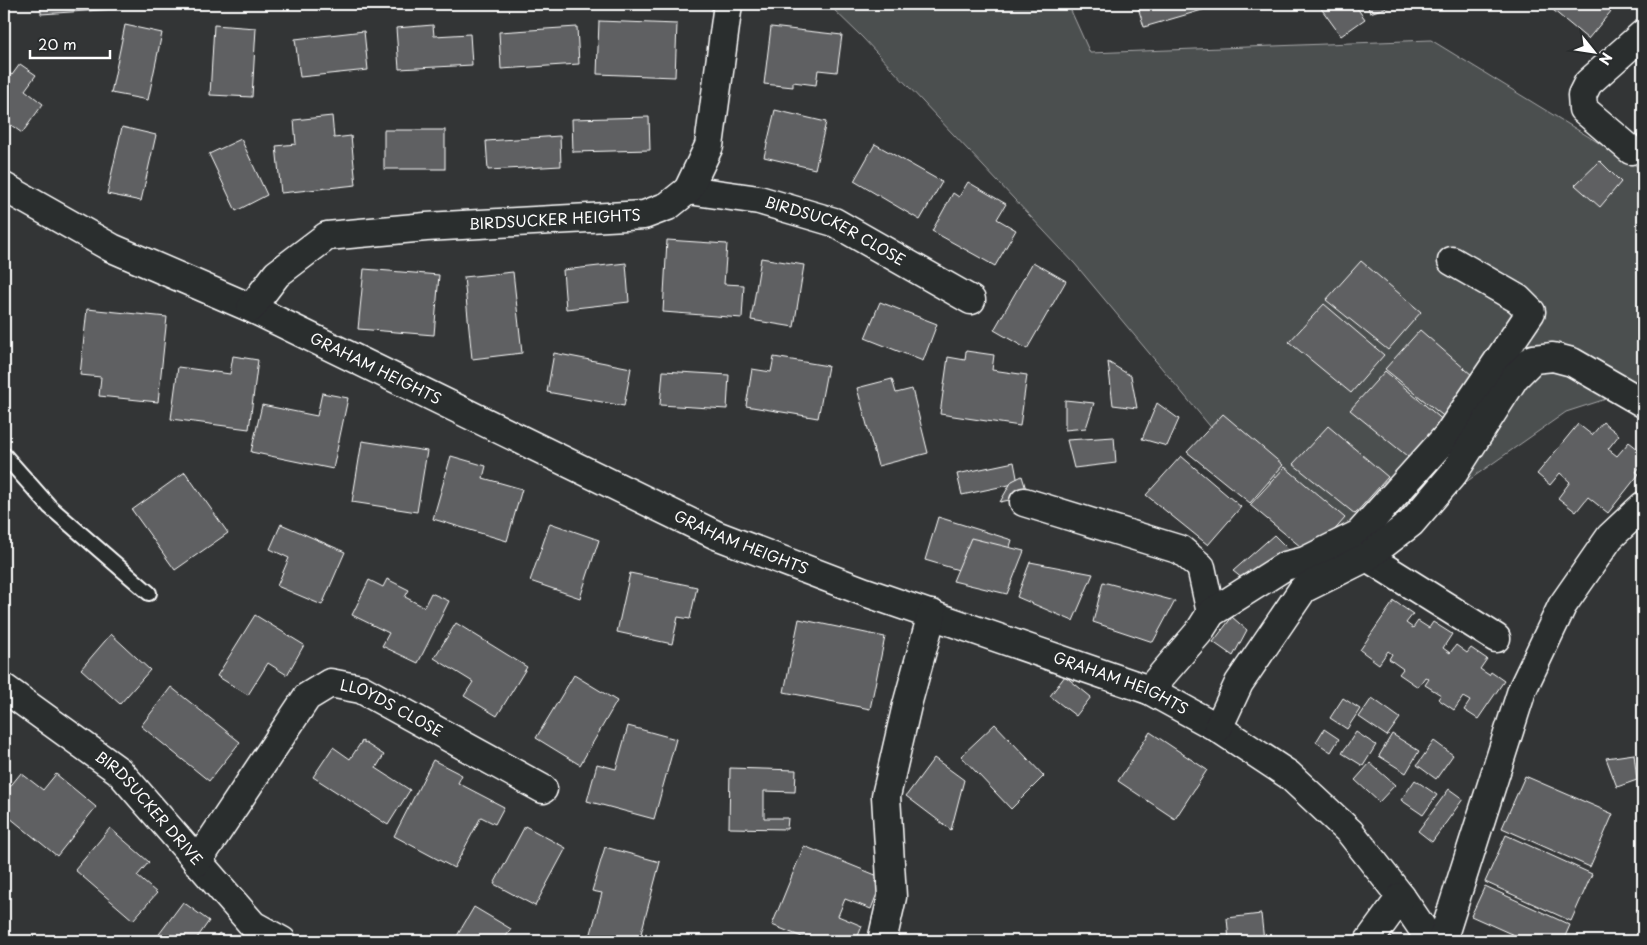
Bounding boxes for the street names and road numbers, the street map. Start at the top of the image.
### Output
street label: BIRDSUCKER CLOSE [762,189,910,270]
street label: BIRDSUCKER HEIGHTS [468,202,641,235]
street label: GRAHAM HEIGHTS [307,326,446,409]
street label: GRAHAM HEIGHTS [670,503,812,579]
street label: GRAHAM HEIGHTS [1051,645,1193,720]
street label: LLOYDS CLOSE [338,672,447,742]
street label: BIRDSUCKER DRIVE [91,744,209,870]

